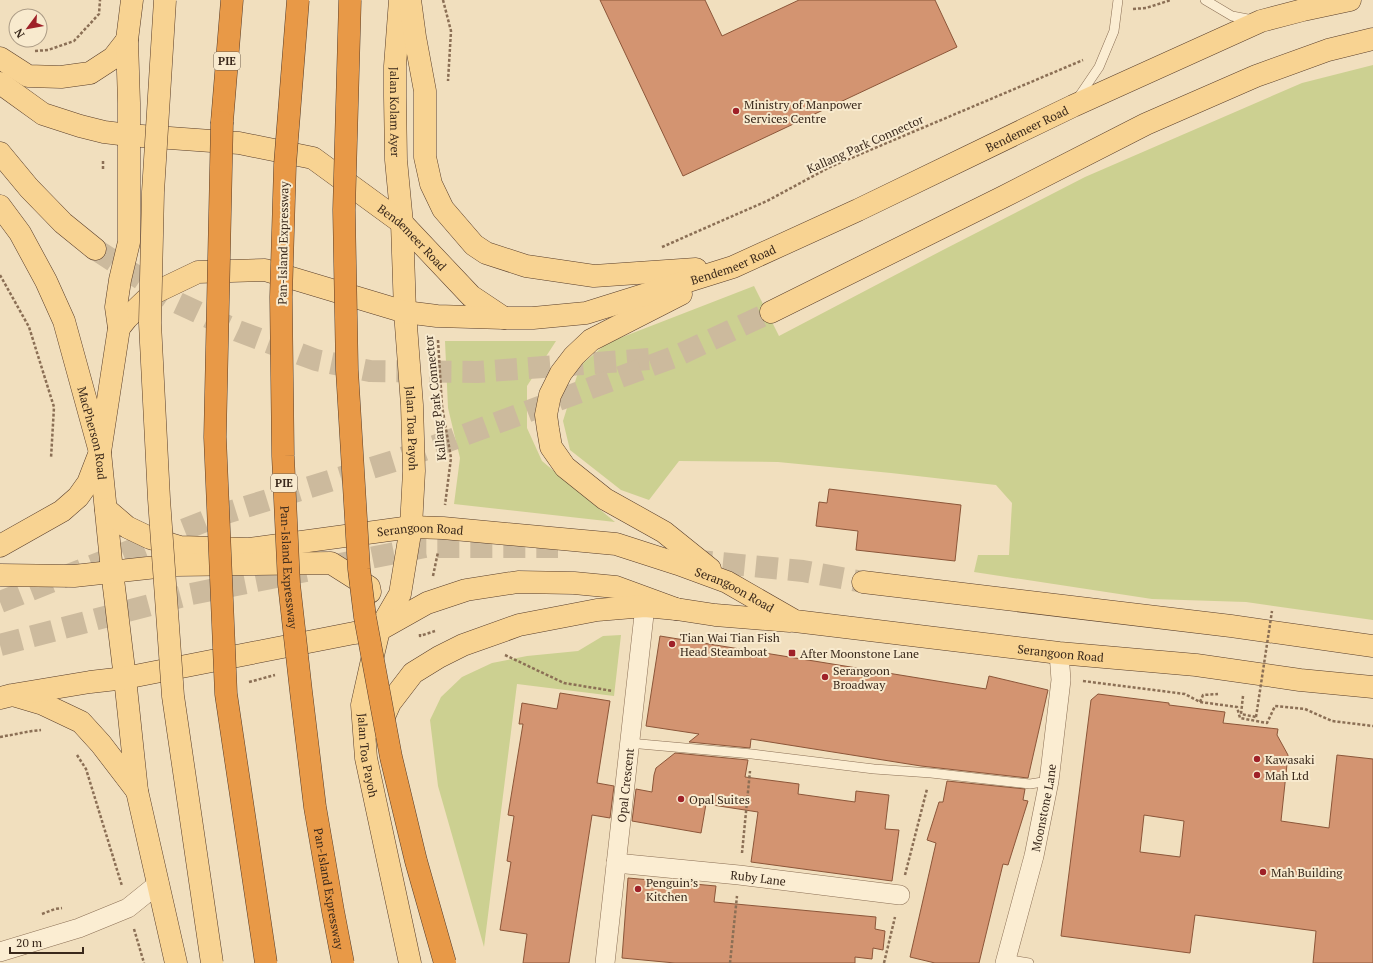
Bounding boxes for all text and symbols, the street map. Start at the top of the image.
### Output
north arrow [8,8,48,48]
text: N [11,25,28,41]
road number: PIE [214,52,240,70]
street label: Jalan Kolam Ayer [387,67,403,157]
place label: Ministry of Manpower Services Centre [744,97,862,126]
street label: Bendemeer Road [983,102,1071,155]
marker: Ministry of Manpower Services Centre [731,106,741,116]
street label: Kallang Park Connector [804,111,926,176]
street label: Pan-Island Expressway [274,180,292,305]
street label: Bendemeer Road [375,201,450,274]
street label: Bendemeer Road [689,241,778,287]
street label: Kallang Park Connector [421,334,449,461]
street label: MacPherson Road [75,385,110,481]
street label: Jalan Toa Payoh [403,385,421,471]
road number: PIE [271,474,297,492]
street label: Pan-Island Expressway [278,505,302,630]
street label: Serangoon Road [376,519,464,539]
street label: Serangoon Road [693,563,777,615]
place label: Tian Wai Tian Fish Head Steamboat [680,630,780,659]
marker: Tian Wai Tian Fish Head Steamboat [667,639,677,649]
street label: Serangoon Road [1017,641,1105,664]
place label: After Moonstone Lane [800,646,919,661]
marker: After Moonstone Lane [787,648,797,658]
place label: Serangoon Broadway [833,663,890,692]
marker: Serangoon Broadway [820,672,830,682]
street label: Jalan Toa Payoh [355,713,382,799]
street label: Opal Crescent [613,747,637,823]
place label: Kawasaki [1265,752,1315,767]
marker: Kawasaki [1252,754,1262,764]
street label: Moonstone Lane [1028,763,1058,853]
place label: Mah Ltd [1265,768,1309,783]
marker: Mah Ltd [1252,770,1262,780]
place label: Opal Suites [689,792,750,807]
marker: Opal Suites [676,794,686,804]
street label: Pan-Island Expressway [311,827,348,951]
place label: Mah Building [1271,865,1343,880]
street label: Ruby Lane [730,867,787,888]
marker: Mah Building [1258,867,1268,877]
place label: Penguin’s Kitchen [646,875,698,904]
marker: Penguin’s Kitchen [633,884,643,894]
scale bar [10,929,83,955]
text: 20 m [16,935,43,950]

